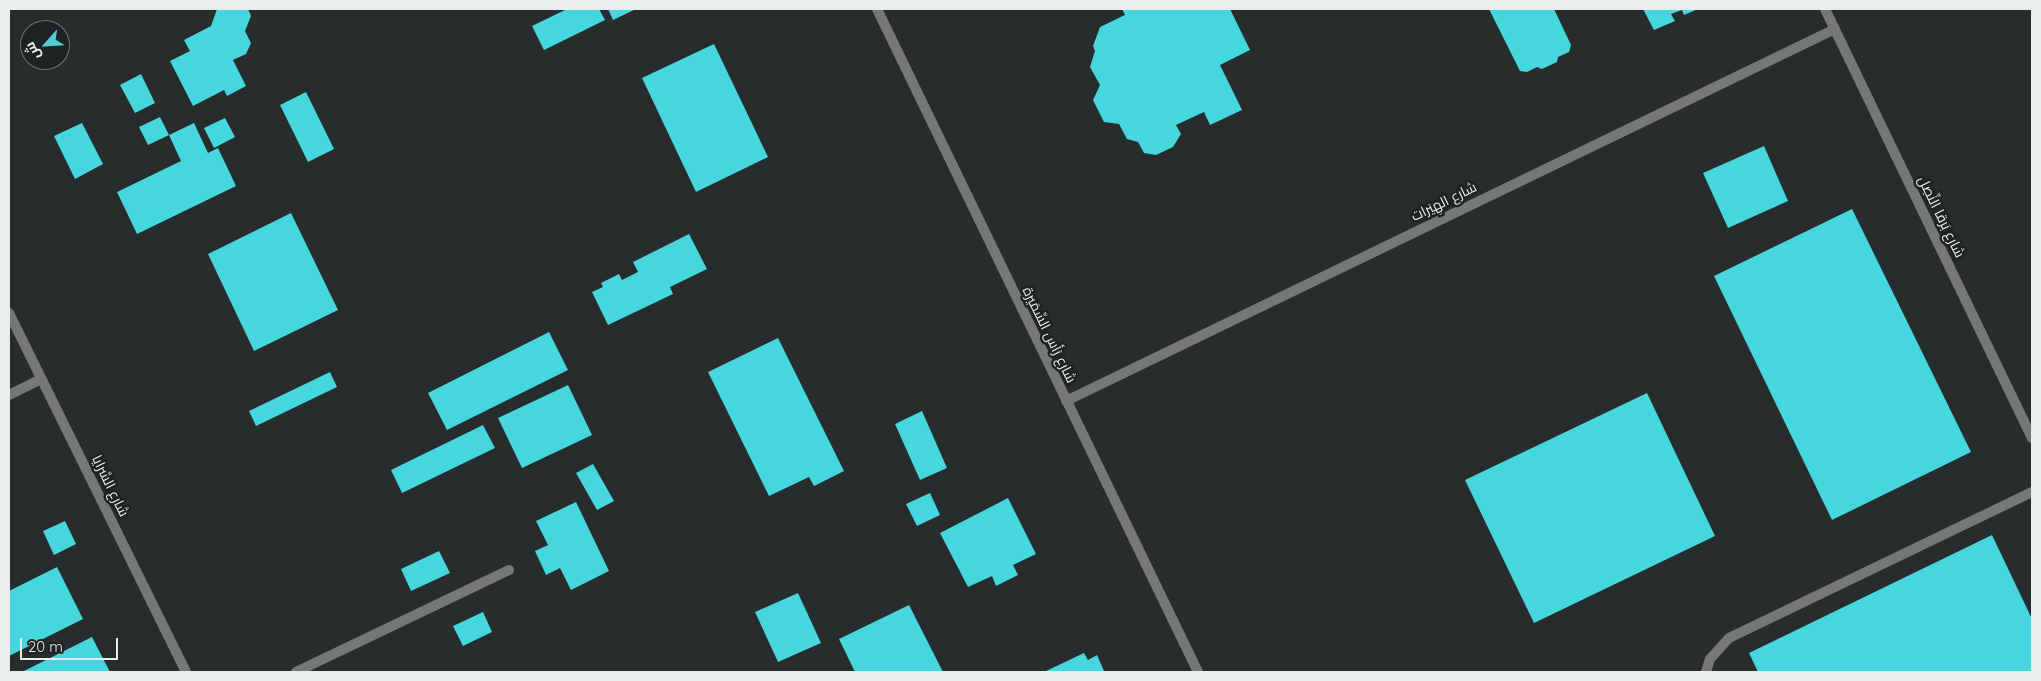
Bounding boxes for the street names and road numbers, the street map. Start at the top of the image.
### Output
street label: شارع بَرقا النِّصِل [1914,173,1968,261]
street label: شارع الهِيَرات [1408,179,1480,225]
street label: شارع رَأس السِّمَيرة [1018,284,1080,386]
street label: شارع السَّرايا [88,453,132,519]

